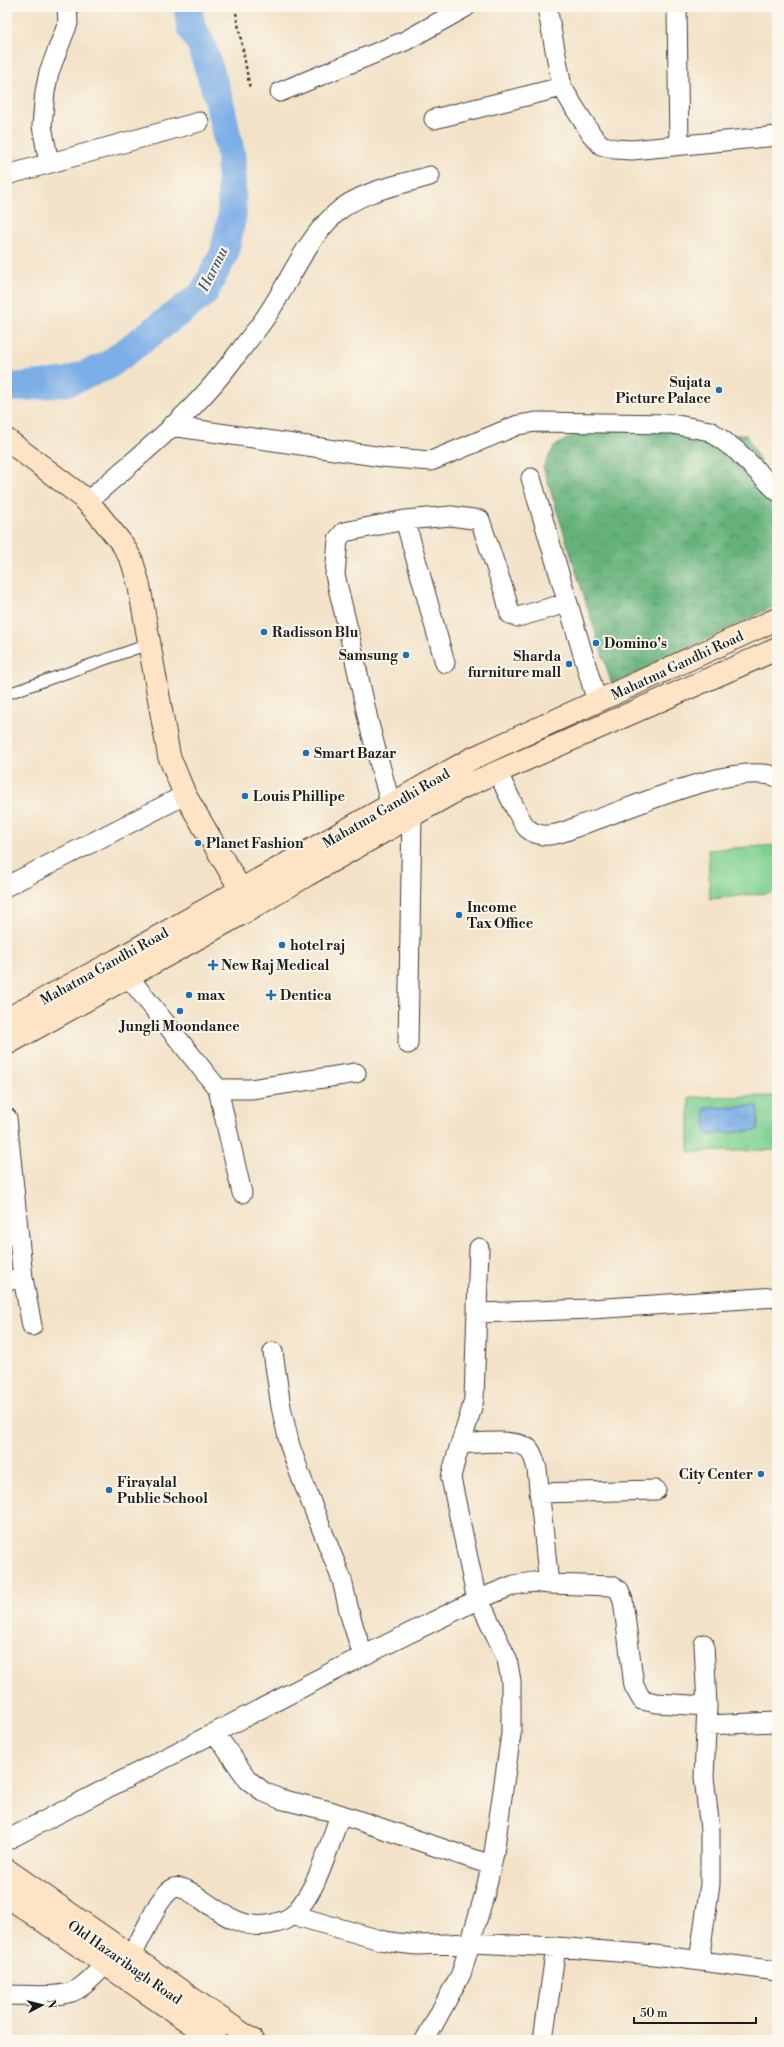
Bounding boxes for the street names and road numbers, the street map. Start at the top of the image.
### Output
street label: Mahatma Gandhi Road [608,627,747,705]
street label: Mahatma Gandhi Road [320,765,453,853]
street label: Mahatma Gandhi Road [37,924,172,1010]
street label: Old Hazaribagh Road [64,1917,185,2009]

